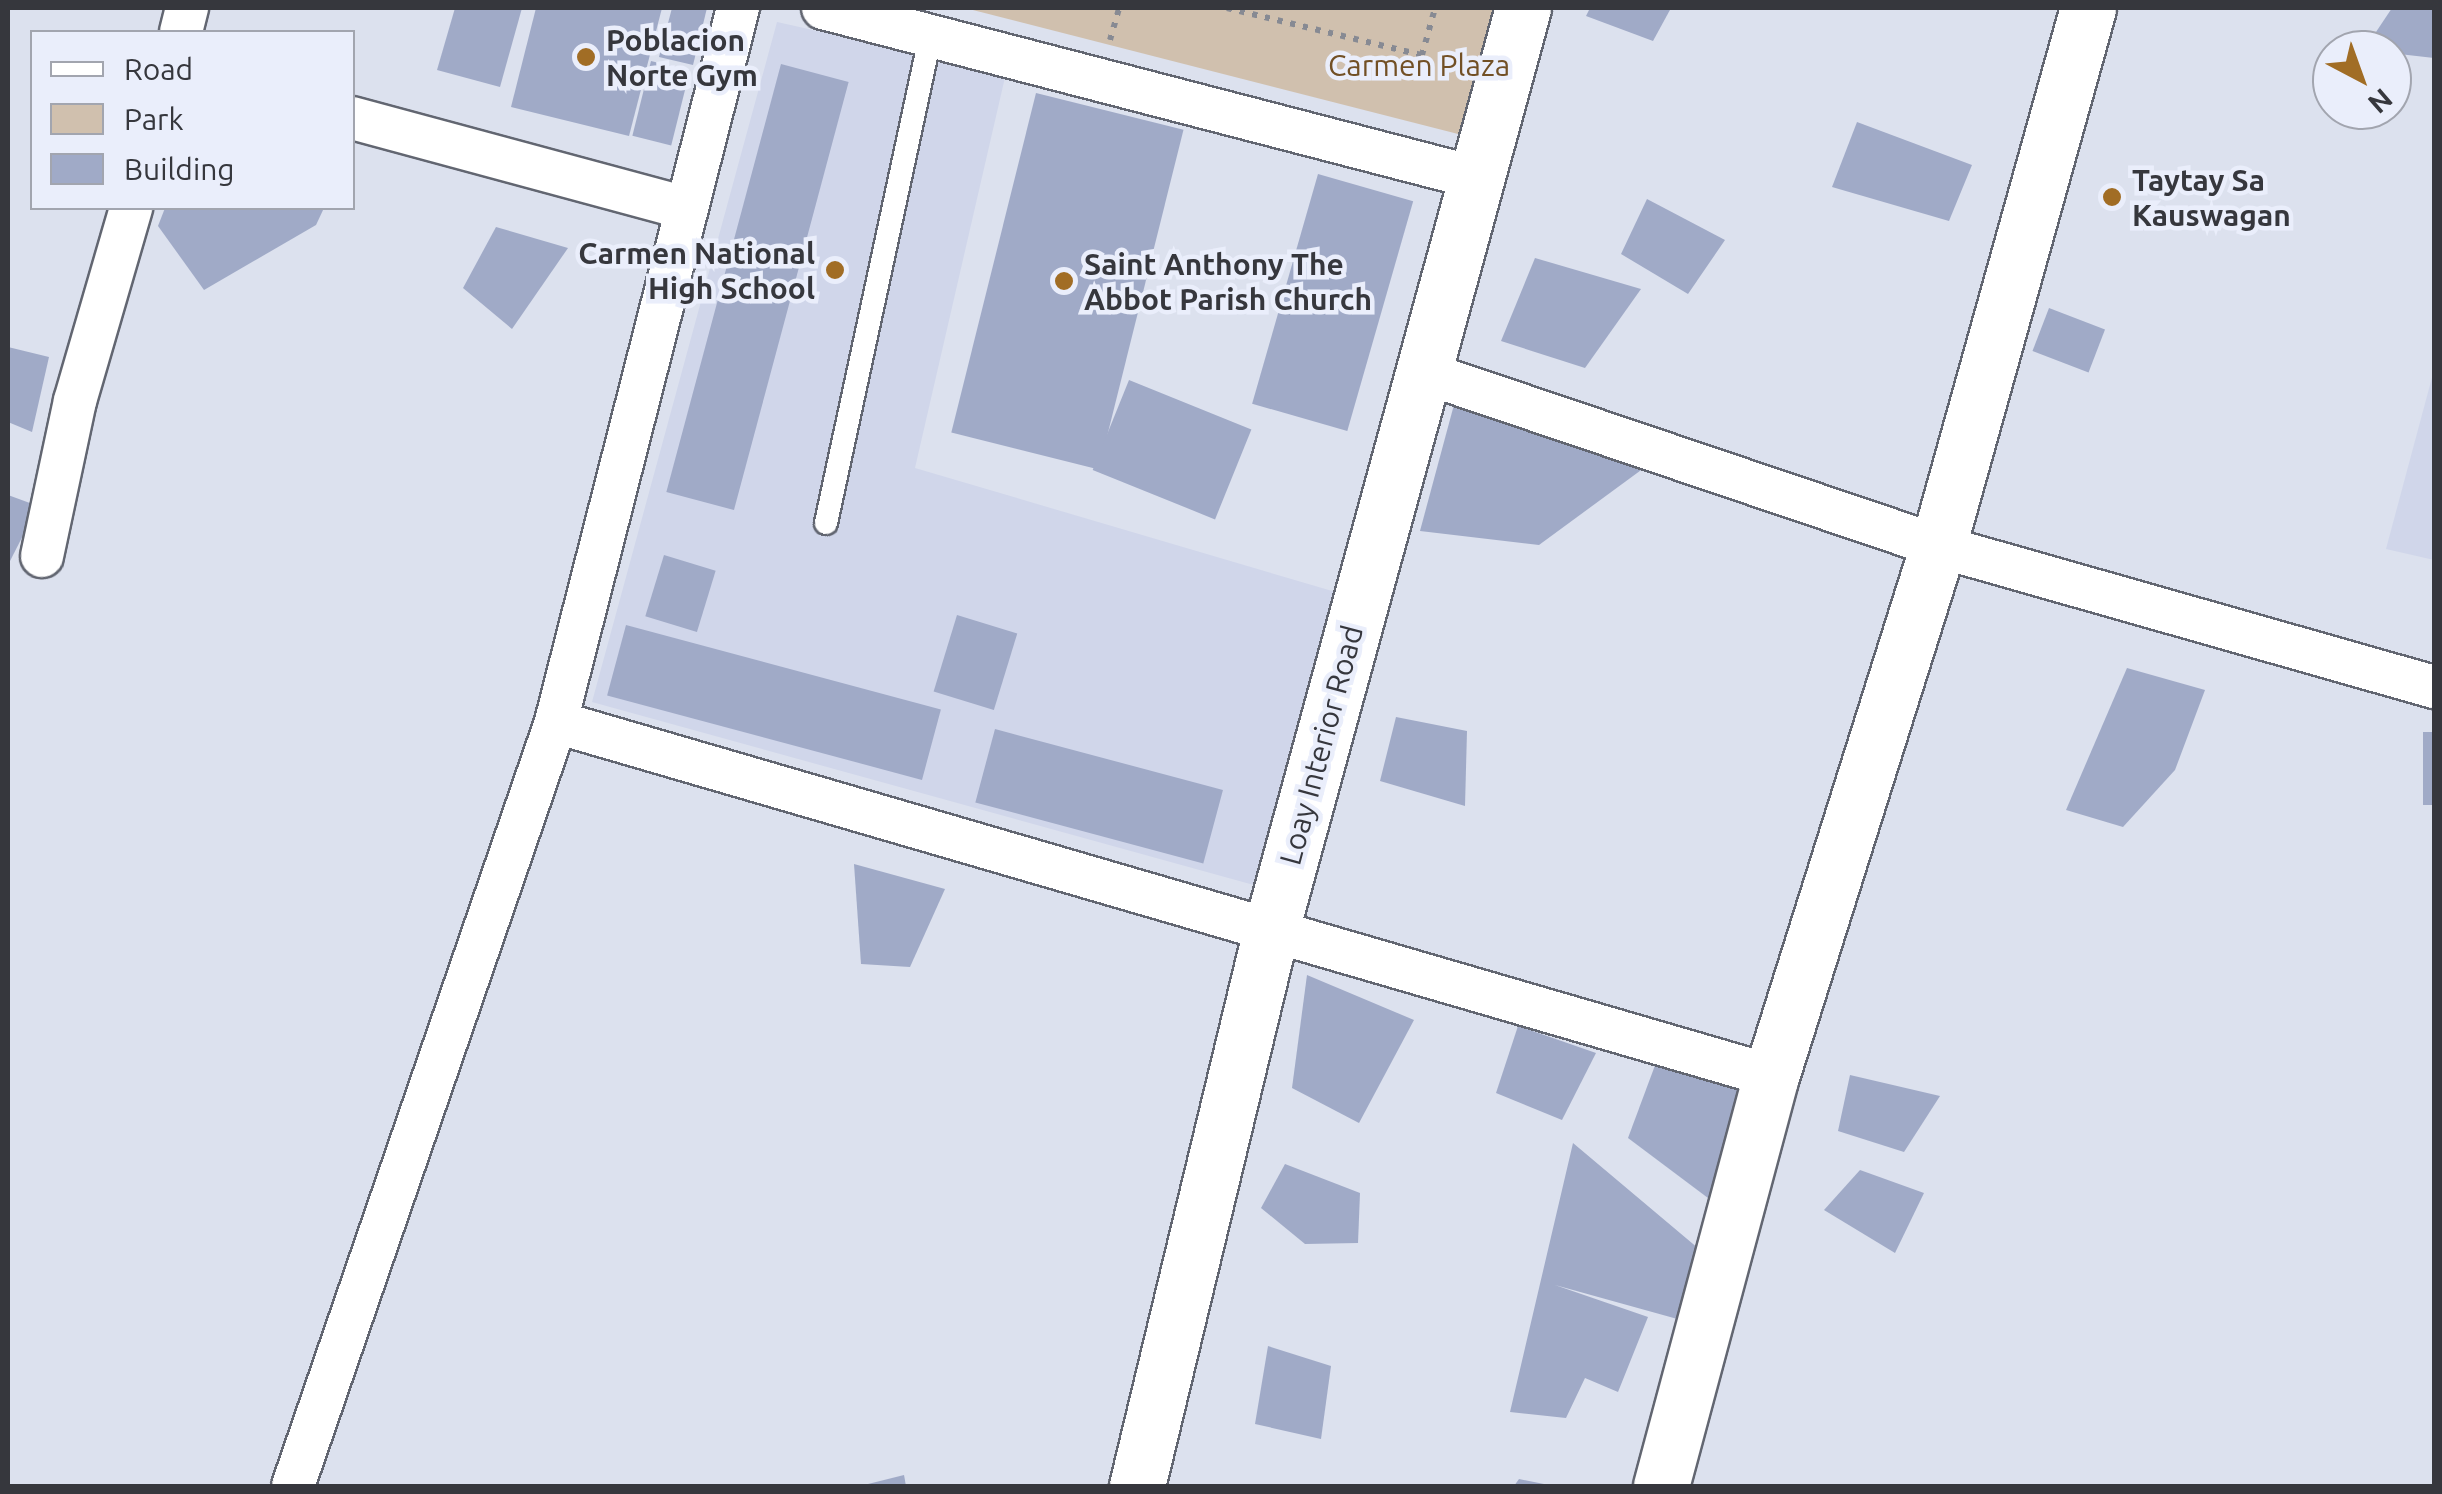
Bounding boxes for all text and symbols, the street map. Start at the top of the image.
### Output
place label: Poblacion Norte Gym [606,22,758,92]
legend [30,30,355,210]
north arrow [2312,30,2412,130]
marker: Poblacion Norte Gym [575,46,597,68]
park label: Carmen Plaza [1328,47,1510,83]
text: Road [124,52,193,86]
text: N [2363,83,2399,120]
text: Park [124,102,184,136]
text: Building [124,152,235,186]
place label: Taytay Sa Kauswagan [2132,162,2291,232]
marker: Taytay Sa Kauswagan [2101,186,2123,208]
place label: Carmen National High School [578,235,815,306]
place label: Saint Anthony The Abbot Parish Church [1084,246,1372,316]
marker: Carmen National High School [824,259,846,281]
marker: Saint Anthony The Abbot Parish Church [1053,270,1075,292]
street label: Loay Interior Road [1272,621,1370,869]

